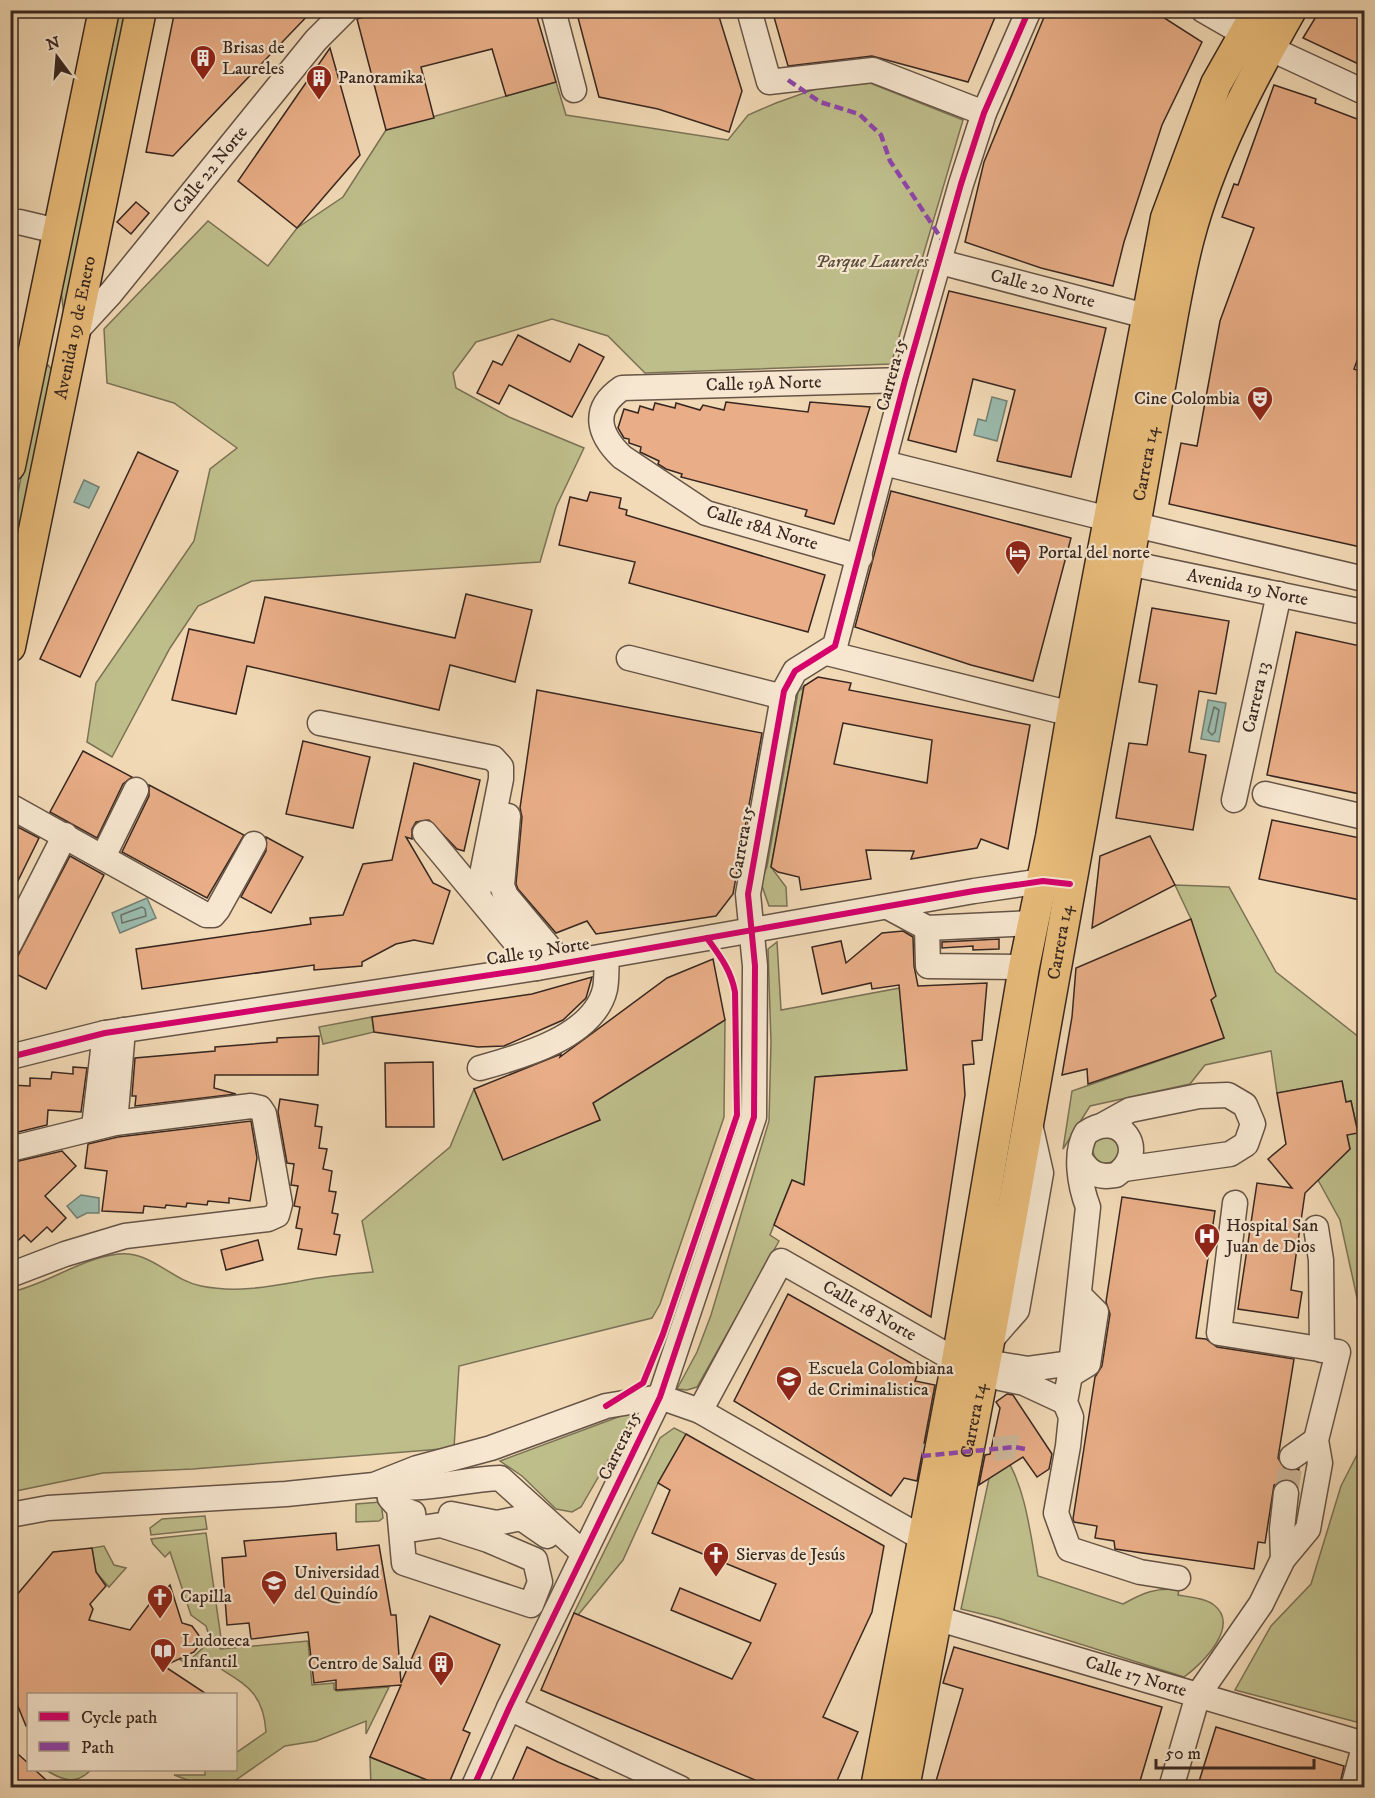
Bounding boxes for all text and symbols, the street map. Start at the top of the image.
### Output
north arrow [27,27,87,87]
text: N [44,32,62,55]
place label: Brisas de Laureles [222,37,285,80]
building icon: Brisas de Laureles [188,43,218,81]
building icon: Panoramika [304,63,334,101]
place label: Panoramika [338,67,424,89]
street label: Calle 22 Norte [169,122,253,218]
park label: Parque Laureles [815,251,929,273]
street label: Avenida 19 de Enero [50,254,101,401]
street label: Calle 20 Norte [988,265,1097,313]
street label: Carrera 15 [872,336,912,414]
street label: Calle 19A Norte [706,371,822,397]
theatre icon: Cine Colombia [1245,384,1275,422]
place label: Cine Colombia [1134,388,1240,410]
street label: Carrera 14 [1129,424,1164,503]
street label: Calle 18A Norte [703,501,821,555]
hotel icon: Portal del norte [1003,538,1033,576]
place label: Portal del norte [1038,542,1150,564]
street label: Avenida 19 Norte [1185,564,1310,611]
street label: Carrera 13 [1238,660,1275,735]
street label: Carrera 15 [725,805,759,881]
street label: Carrera 14 [1043,903,1078,982]
street label: Calle 19 Norte [485,933,591,971]
place label: Hospital San Juan de Dios [1224,1215,1319,1258]
hospital icon: Hospital San Juan de Dios [1192,1221,1222,1259]
street label: Calle 18 Norte [819,1276,920,1346]
place label: Escuela Colombiana de Criminalistica [808,1358,954,1401]
school or university icon: Escuela Colombiana de Criminalistica [774,1364,804,1402]
street label: Carrera 14 [956,1381,992,1460]
street label: Carrera 15 [594,1408,646,1484]
church icon: Siervas de Jesús [701,1540,731,1578]
place label: Siervas de Jesús [736,1544,845,1566]
place label: Universidad del Quindío [294,1562,380,1605]
school or university icon: Universidad del Quindío [259,1568,289,1606]
church icon: Capilla [145,1582,175,1620]
place label: Capilla [180,1586,232,1608]
place label: Ludoteca Infantil [182,1630,250,1673]
library icon: Ludoteca Infantil [148,1636,178,1674]
building icon: Centro de Salud [426,1649,456,1687]
street label: Calle 17 Norte [1082,1651,1189,1702]
place label: Centro de Salud [308,1653,422,1675]
legend [27,1693,237,1771]
text: Cycle path [81,1707,158,1729]
scale bar [1156,1732,1314,1770]
text: Path [81,1737,115,1759]
text: 50 m [1165,1743,1201,1765]

